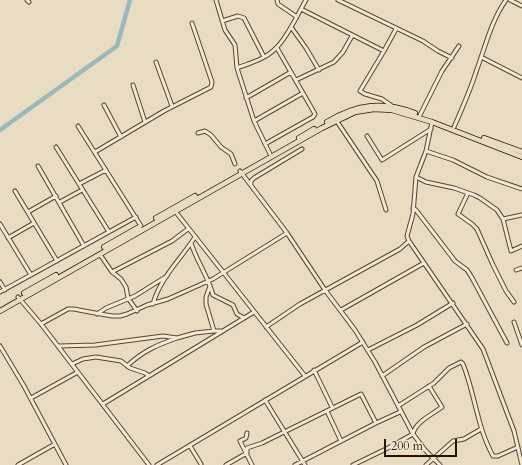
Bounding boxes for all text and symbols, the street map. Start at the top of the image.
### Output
scale bar [386,431,459,457]
text: 200 m [391,438,423,454]

